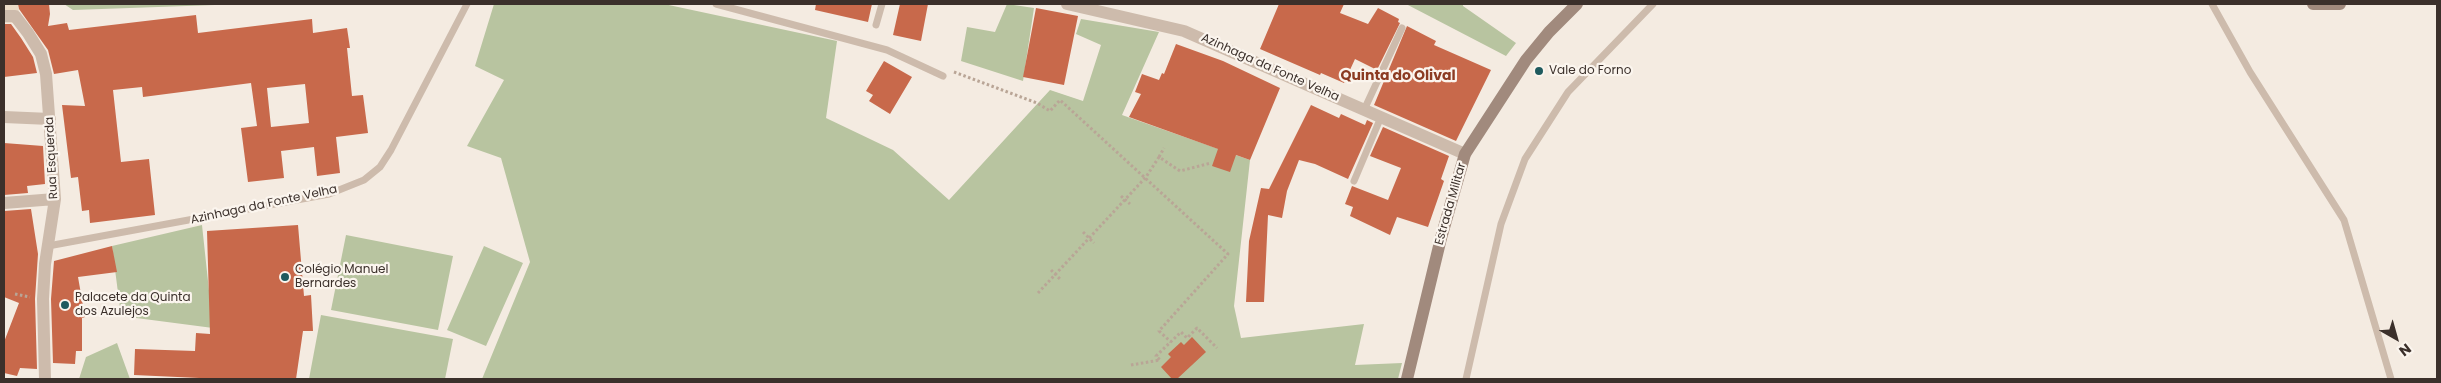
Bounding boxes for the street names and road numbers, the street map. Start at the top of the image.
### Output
street label: Azinhaga da Fonte Velha [1199,31,1341,105]
street label: Rua Esquerda [43,116,61,200]
street label: Estrada Militar [1432,161,1470,247]
street label: Azinhaga da Fonte Velha [189,182,339,228]

